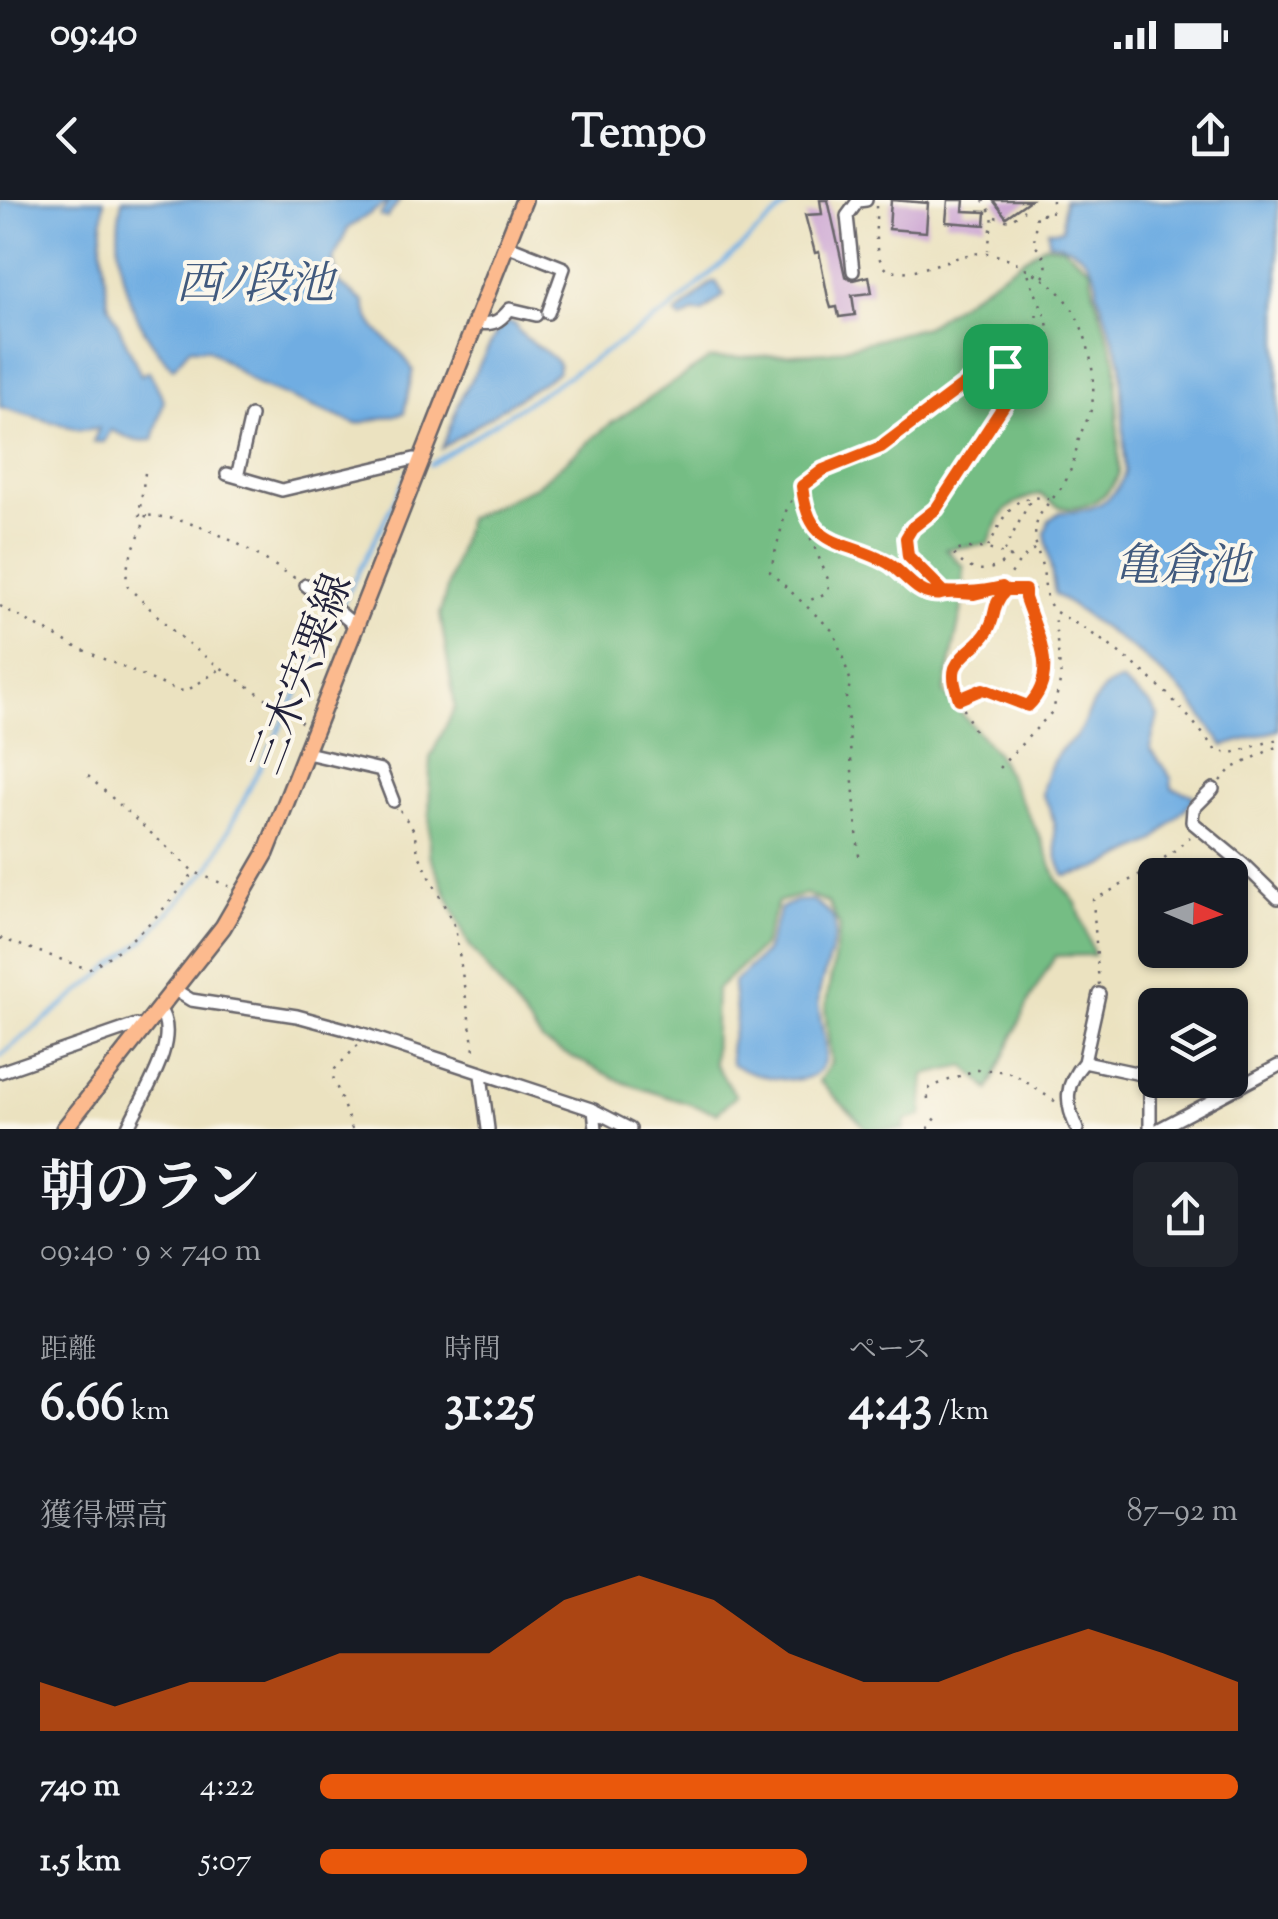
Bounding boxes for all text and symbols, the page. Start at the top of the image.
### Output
text: 09:40 [50,8,137,62]
text: Tempo [571,103,707,168]
icon: back [40,108,95,163]
icon: share [1183,108,1238,163]
water label: 西ﾉ段池 [176,255,339,320]
pin [963,324,1048,409]
icon: arrive [978,339,1033,394]
water label: 亀倉池 [1114,537,1254,602]
street label: 三木宍粟線 [239,566,370,784]
north arrow [1138,858,1248,968]
map controls [1138,858,1248,1098]
button: layers [1138,988,1248,1098]
text: 朝のラン [40,1152,260,1231]
button: share [1133,1162,1238,1267]
text: 09:40 · 9 × 740 m [40,1229,261,1275]
text: 距離 [40,1331,96,1371]
text: 時間 [444,1331,500,1371]
text: ペース [849,1331,931,1371]
text: 6.66 [40,1371,125,1443]
text: 31:25 [444,1371,535,1443]
text: 4:43 [849,1371,932,1443]
text: km [125,1392,170,1432]
text: /km [932,1392,989,1432]
text: 87–92 m [1127,1489,1238,1535]
text: 獲得標高 [40,1495,168,1541]
text: 740 m [40,1764,120,1810]
text: 4:22 [200,1764,254,1810]
text: 1.5 km [40,1839,121,1885]
text: 5:07 [200,1839,252,1885]

